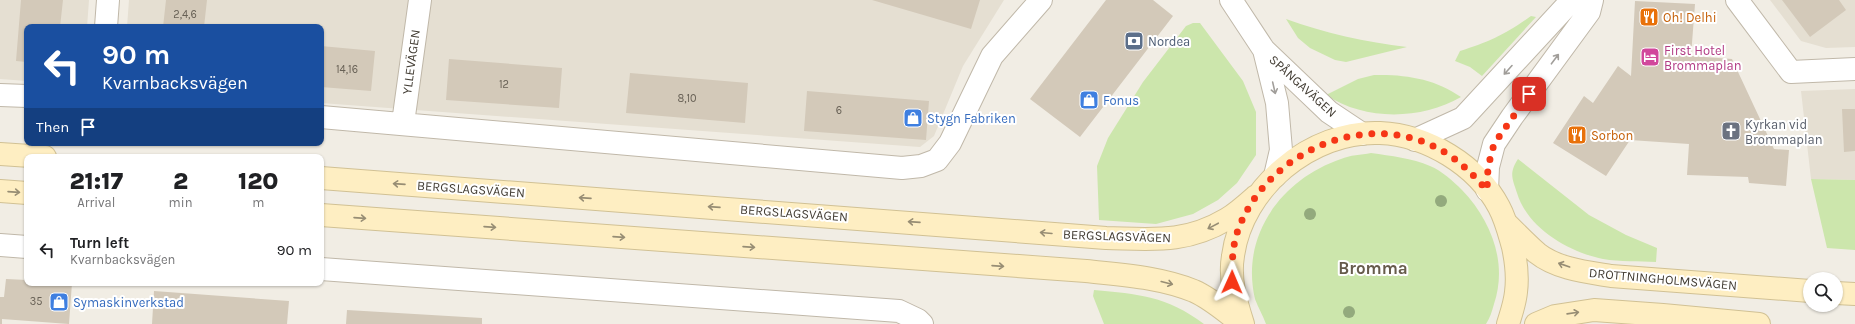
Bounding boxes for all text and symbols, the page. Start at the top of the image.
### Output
restaurant icon: Oh! Delhi [1638,6,1660,28]
house number: 2,4,6 [173,8,197,21]
place label: Oh! Delhi [1663,10,1717,25]
street label: YLLEVÄGEN [398,28,423,95]
bank icon: Nordea [1123,30,1145,52]
place label: Nordea [1148,34,1190,49]
text: 90 m [102,38,170,71]
icon: left [36,40,88,92]
place label: First Hotel Brommaplan [1664,43,1742,73]
hotel icon: First Hotel Brommaplan [1639,46,1661,68]
street label: SPÅNGAVÄGEN [1266,51,1340,120]
one-way arrow [1551,53,1559,64]
house number: 14,16 [336,63,358,76]
one-way arrow [1504,65,1513,75]
text: Kvarnbacksvägen [102,72,248,94]
pin [1512,77,1546,111]
house number: 12 [499,78,509,91]
one-way arrow [1270,82,1278,95]
icon: arrive [1518,83,1540,105]
shop icon: Fonus [1078,89,1100,111]
house number: 8,10 [677,92,697,105]
place label: Fonus [1103,93,1139,108]
house number: 6 [836,104,842,117]
shop icon: Stygn Fabriken [902,107,924,129]
place label: Stygn Fabriken [927,111,1016,126]
icon: arrive [77,116,99,138]
place label: Kyrkan vid Brommaplan [1745,117,1823,147]
text: Then [36,118,69,136]
church icon: Kyrkan vid Brommaplan [1720,120,1742,142]
restaurant icon: Sorbon [1566,124,1588,146]
place label: Sorbon [1591,128,1633,143]
text: 21:17 [69,167,123,195]
text: 2 [173,167,188,195]
text: 120 [238,167,279,195]
street label: BERGSLAGSVÄGEN [416,177,526,200]
one-way arrow [393,180,406,187]
one-way arrow [7,188,20,195]
one-way arrow [579,194,592,201]
text: Arrival [77,195,115,210]
text: min [169,195,193,210]
text: m [252,195,264,210]
street label: BERGSLAGSVÄGEN [739,201,849,224]
one-way arrow [708,204,721,211]
one-way arrow [353,214,366,221]
one-way arrow [908,219,921,226]
one-way arrow [1207,223,1219,231]
one-way arrow [483,224,496,231]
street label: BERGSLAGSVÄGEN [1063,226,1171,245]
one-way arrow [1040,229,1053,236]
text: Turn left [70,234,129,252]
one-way arrow [612,234,625,241]
icon: left [36,239,58,261]
text: 90 m [277,241,312,259]
one-way arrow [742,243,755,250]
text: Kvarnbacksvägen [70,252,175,267]
district label: Bromma [1338,258,1408,278]
position arrow [1211,261,1253,303]
one-way arrow [1558,261,1570,269]
one-way arrow [991,262,1004,269]
street label: DROTTNINGHOLMSVÄGEN [1588,264,1738,293]
map controls [1803,272,1843,312]
button: search [1803,272,1843,312]
one-way arrow [1160,279,1173,287]
shop icon: Symaskinverkstad [48,291,70,313]
house number: 35 [30,295,42,308]
place label: Symaskinverkstad [73,295,184,310]
one-way arrow [1566,309,1579,317]

